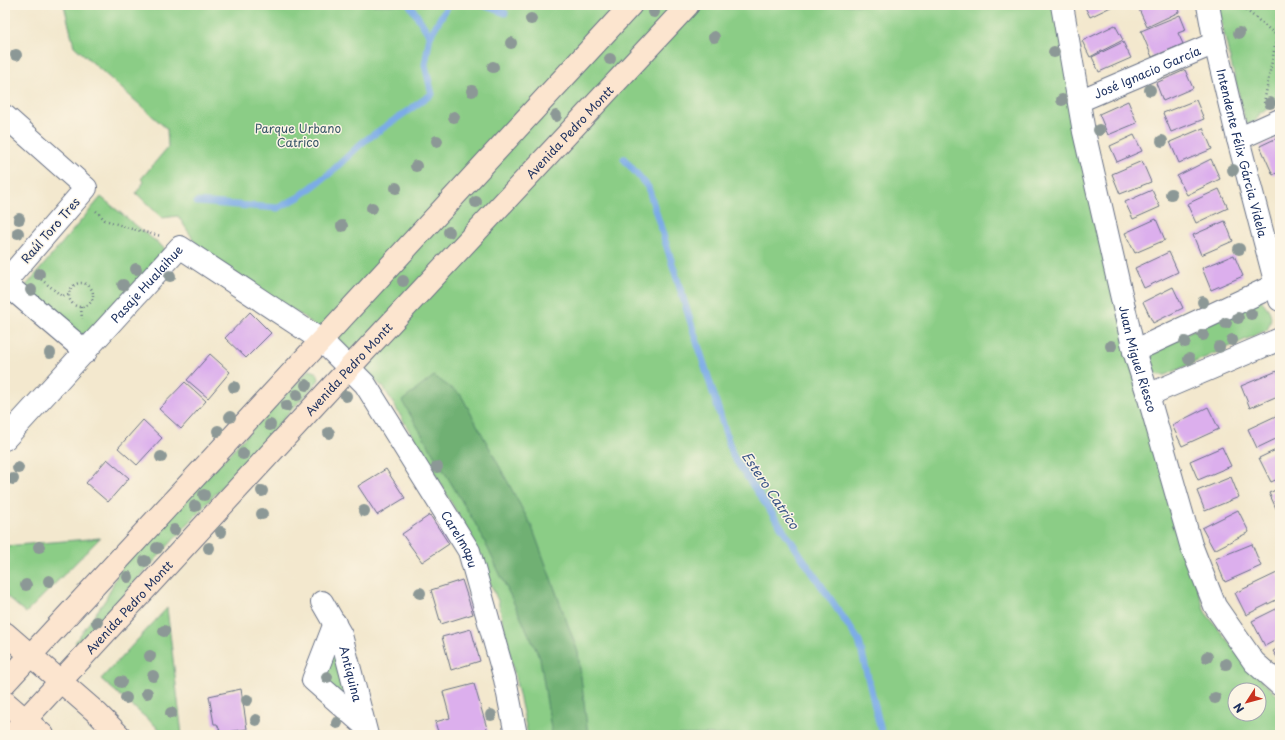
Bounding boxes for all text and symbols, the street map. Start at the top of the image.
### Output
street label: José Ignacio García [1091,41,1204,103]
street label: Intendente Félix Gárcia Videla [1212,67,1272,240]
street label: Avenida Pedro Montt [521,81,618,182]
park label: Parque Urbano Catrico [255,119,342,151]
street label: Raúl Toro Tres [16,193,84,267]
street label: Pasaje Hualaihue [106,241,187,327]
street label: Juan Miguel Riesco [1115,304,1162,415]
street label: Avenida Pedro Montt [301,318,397,419]
water label: Estero Catrico [738,447,804,533]
street label: Carelmapu [437,507,482,570]
street label: Avenida Pedro Montt [81,556,177,658]
street label: Antiquina [335,644,367,704]
north arrow [1227,682,1267,722]
text: N [1229,699,1248,717]

